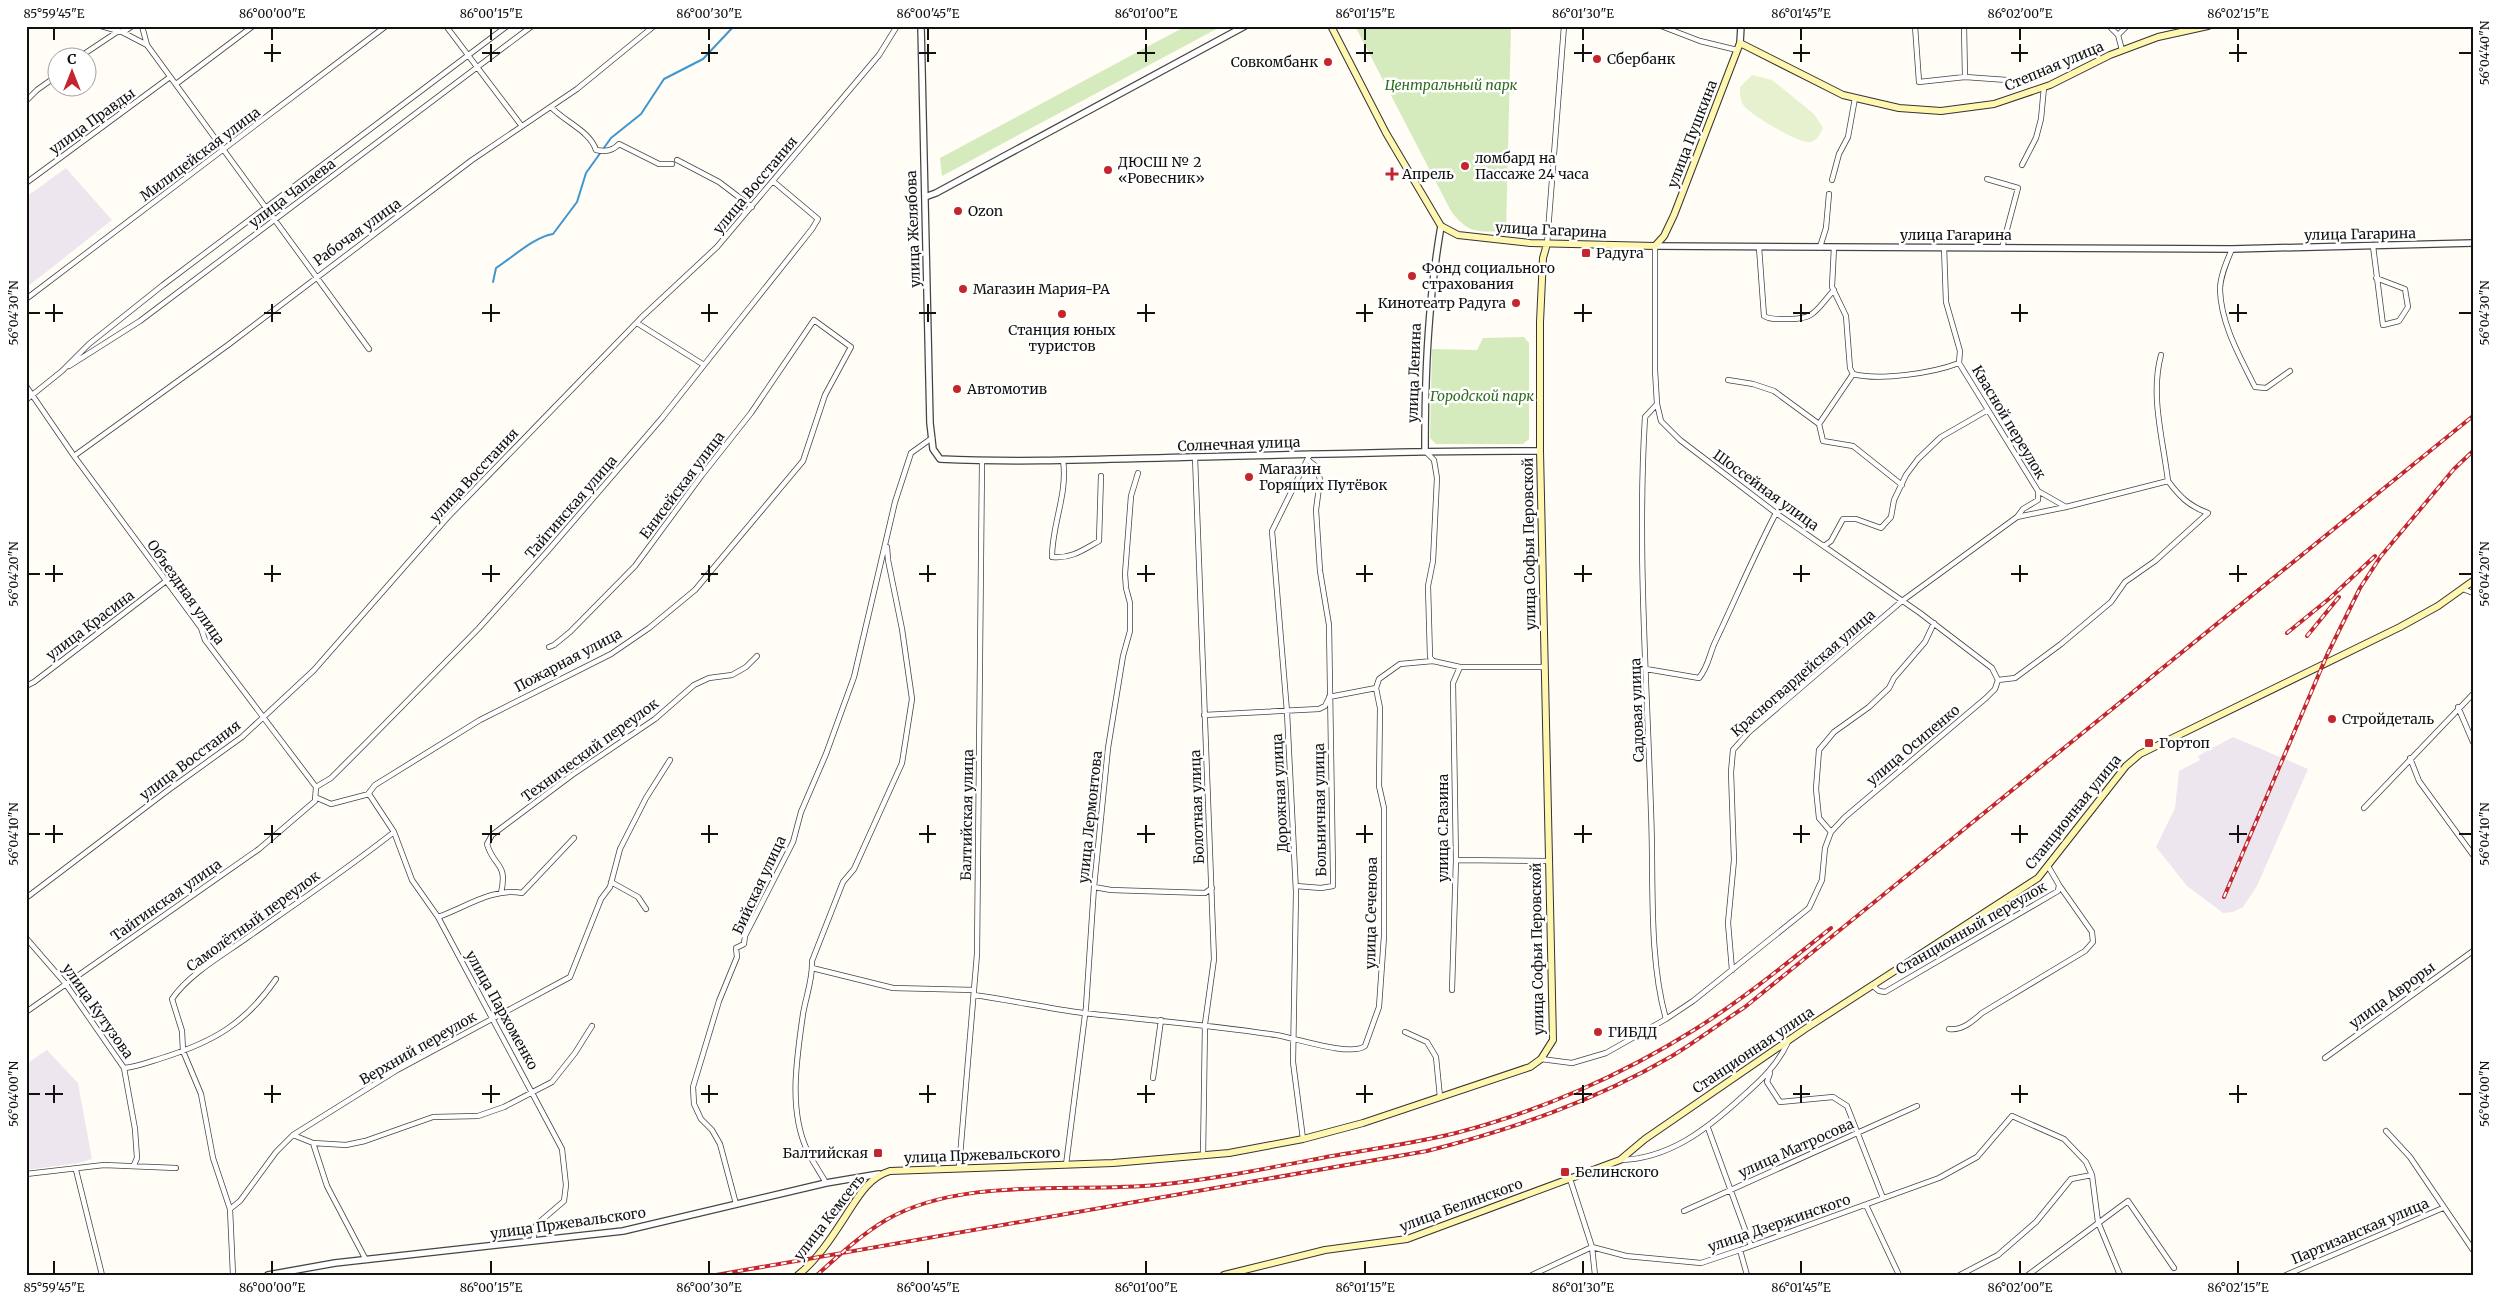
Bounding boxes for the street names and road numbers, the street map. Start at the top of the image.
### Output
street label: Степная улица [2002,37,2107,95]
street label: улица Пушкина [1663,77,1721,190]
street label: улица Правды [45,84,139,158]
street label: Милицейская улица [136,103,264,205]
street label: улица Восстания [709,132,801,238]
street label: улица Чапаева [245,154,339,231]
street label: улица Желябова [902,170,924,288]
street label: Рабочая улица [310,194,405,270]
street label: улица Гагарина [1495,218,1608,242]
street label: улица Гагарина [2304,224,2417,244]
street label: улица Гагарина [1900,226,2012,244]
street label: улица Ленина [1403,322,1425,423]
street label: Квасной переулок [1968,362,2050,482]
street label: улица Восстания [426,424,522,526]
street label: Енисейская улица [636,427,729,542]
street label: Солнечная улица [1177,433,1301,455]
street label: Шоссейная улица [1710,446,1823,535]
street label: Тайгинская улица [521,451,621,562]
street label: улица Софьи Перовской [1518,457,1540,631]
street label: Объездная улица [143,536,229,648]
street label: улица Красина [42,586,138,664]
street label: Красногвардейская улица [1727,605,1879,741]
street label: Пожарная улица [511,624,625,696]
street label: Садовая улица [1626,657,1648,762]
street label: Технический переулок [518,694,662,806]
street label: улица Осипенко [1863,701,1963,789]
street label: улица Восстания [136,716,244,804]
street label: Дорожная улица [1268,732,1292,853]
street label: Больничная улица [1310,742,1330,877]
street label: Балтийская улица [957,749,977,881]
street label: улица Лермонтова [1074,749,1106,884]
street label: Болотная улица [1186,749,1208,865]
street label: Станционная улица [2021,751,2125,873]
street label: улица С.Разина [1434,773,1452,882]
street label: Бийская улица [728,832,790,937]
street label: Тайгинская улица [107,855,225,945]
street label: улица Сеченова [1361,856,1381,969]
street label: улица Софьи Перовской [1526,862,1548,1036]
street label: Самолётный переулок [183,866,323,975]
street label: Станционный переулок [1892,877,2050,979]
street label: улица Пархоменко [462,947,542,1073]
street label: улица Авроры [2345,958,2439,1032]
street label: улица Кутузова [59,960,138,1062]
street label: Станционная улица [1689,1002,1818,1097]
street label: Верхний переулок [356,1007,480,1089]
street label: улица Матросова [1735,1114,1857,1182]
street label: улица Пржевальского [903,1143,1061,1167]
street label: улица Кемсеть [790,1170,868,1264]
street label: улица Белинского [1397,1174,1525,1236]
street label: улица Дзержинского [1705,1190,1853,1256]
street label: Партизанская улица [2289,1194,2432,1268]
street label: улица Пржевальского [489,1203,647,1243]

